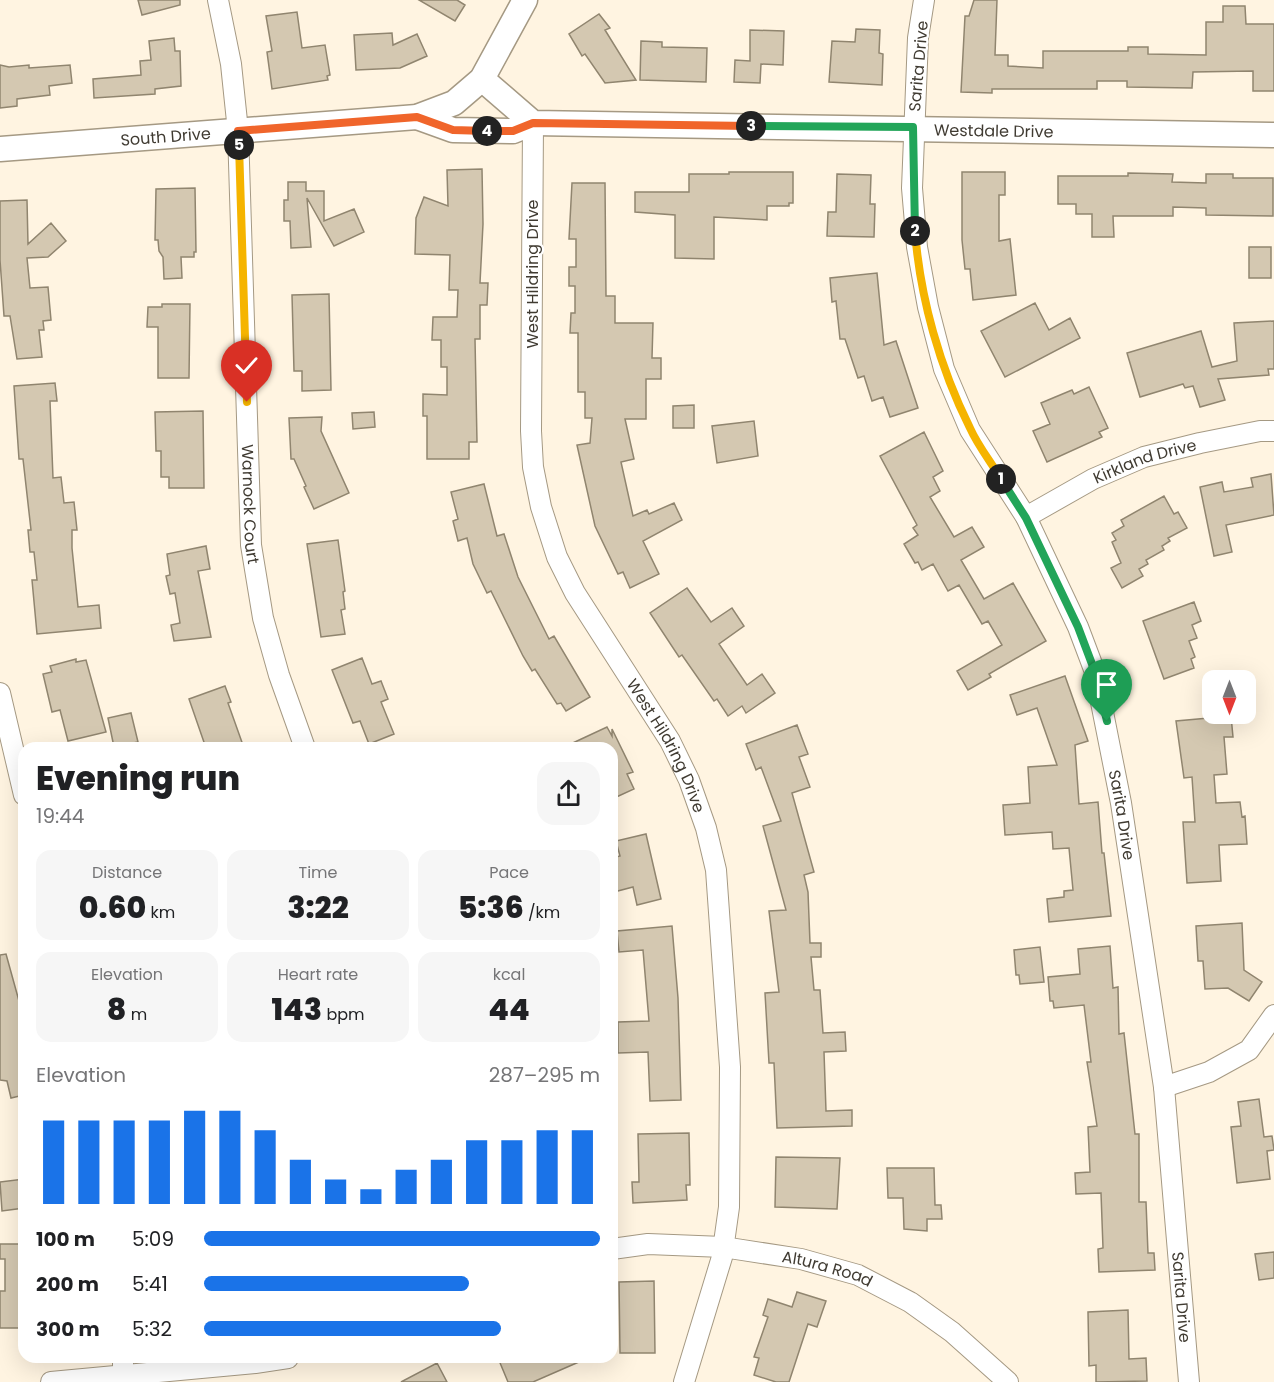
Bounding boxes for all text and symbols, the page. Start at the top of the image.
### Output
street label: Sarita Drive [903,20,934,112]
pin: 3 [736,111,766,141]
text: 3 [746,114,756,137]
pin: 4 [472,116,502,146]
street label: Westdale Drive [934,118,1054,143]
text: 4 [482,119,492,142]
street label: South Drive [120,122,212,152]
pin: 5 [224,130,254,160]
text: 5 [234,133,244,156]
street label: West Hildring Drive [521,199,544,349]
pin: 2 [900,216,930,246]
text: 2 [910,219,920,242]
pin [221,340,272,402]
icon: check [230,349,263,382]
street label: Kirkland Drive [1090,433,1199,490]
street label: Warnock Court [236,444,265,566]
pin: 1 [986,464,1016,494]
text: 1 [998,467,1004,490]
pin [1081,659,1132,721]
icon: arrive [1090,668,1123,701]
north arrow [1202,670,1256,724]
map controls [1202,670,1256,724]
street label: West Hildring Drive [621,674,711,816]
text: Evening run [36,755,240,802]
button: share [537,762,600,825]
street label: Sarita Drive [1103,768,1141,862]
text: 19:44 [36,802,84,830]
text: Distance [92,861,162,884]
text: Time [299,861,338,884]
text: Pace [489,861,529,884]
text: 0.60 [79,886,146,929]
text: 3:22 [287,886,349,929]
text: 5:36 [458,886,524,929]
text: km [146,901,175,924]
text: /km [524,901,560,924]
text: Elevation [91,963,163,986]
text: Heart rate [278,963,358,986]
text: kcal [493,963,525,986]
text: 8 [107,988,126,1031]
text: 143 [271,988,322,1031]
text: 44 [488,988,530,1031]
text: m [126,1003,147,1026]
text: bpm [322,1003,365,1026]
text: Elevation [36,1061,126,1089]
text: 287–295 m [489,1061,600,1089]
text: 100 m [36,1225,95,1253]
text: 5:09 [132,1225,174,1253]
street label: Altura Road [780,1245,877,1293]
street label: Sarita Drive [1166,1251,1197,1344]
text: 200 m [36,1270,99,1298]
text: 5:41 [132,1270,168,1298]
text: 300 m [36,1315,100,1343]
text: 5:32 [132,1315,172,1343]

